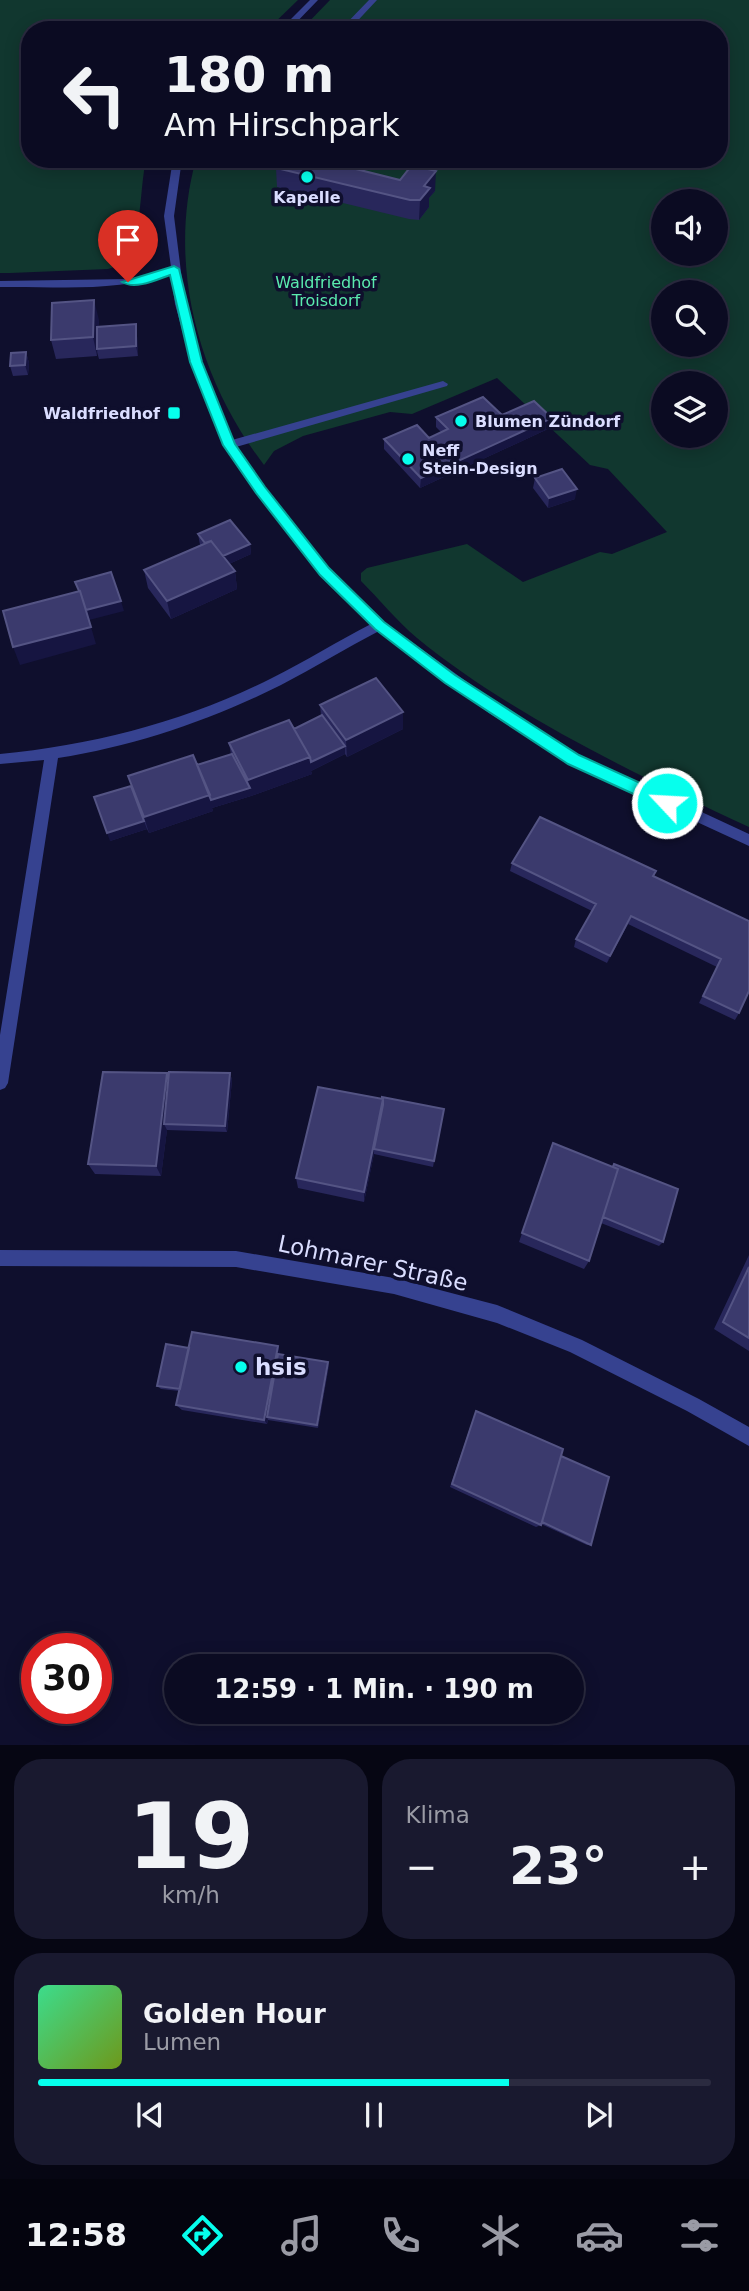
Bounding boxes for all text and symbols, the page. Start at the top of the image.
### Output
text: 180 m [164,47,334,104]
icon: left [49,49,140,140]
text: Am Hirschpark [164,106,400,144]
marker: Kapelle [299,169,315,185]
place label: Kapelle [273,188,341,207]
map controls [651,189,728,448]
button: sound [651,189,728,266]
pin [98,210,158,282]
icon: arrive [109,221,147,259]
park label: Waldfriedhof Troisdorf [275,273,377,310]
button: search [651,280,728,357]
button: layers [651,371,728,448]
place label: Waldfriedhof [43,404,161,423]
marker: Waldfriedhof [166,405,182,421]
place label: Blumen Zündorf [475,412,621,431]
marker: Blumen Zündorf [453,413,469,429]
place label: Neff Stein-Design [422,441,538,478]
marker: Neff Stein-Design [400,451,416,467]
position arrow [630,766,704,840]
street label: Lohmarer Straße [276,1230,470,1296]
place label: hsis [255,1354,307,1380]
marker: hsis [233,1359,249,1375]
speed limit sign: 30 [21,1633,112,1724]
text: 12:59 · 1 Min. · 190 m [214,1674,534,1704]
text: 19 [127,1784,254,1889]
text: Klima [406,1802,470,1828]
text: 23° [509,1836,607,1896]
text: − [406,1845,437,1889]
text: + [679,1845,711,1889]
text: km/h [162,1882,220,1908]
text: Golden Hour [143,1999,326,2029]
text: Lumen [143,2029,221,2055]
icon: previous [131,2096,169,2134]
icon: pause [355,2096,393,2134]
icon: next [580,2096,618,2134]
icon: directions [178,2211,227,2260]
icon: music [277,2211,326,2260]
icon: phone [376,2211,425,2260]
icon: climate [476,2211,525,2260]
icon: car [575,2211,624,2260]
icon: filters [675,2211,724,2260]
text: 12:58 [25,2216,127,2254]

